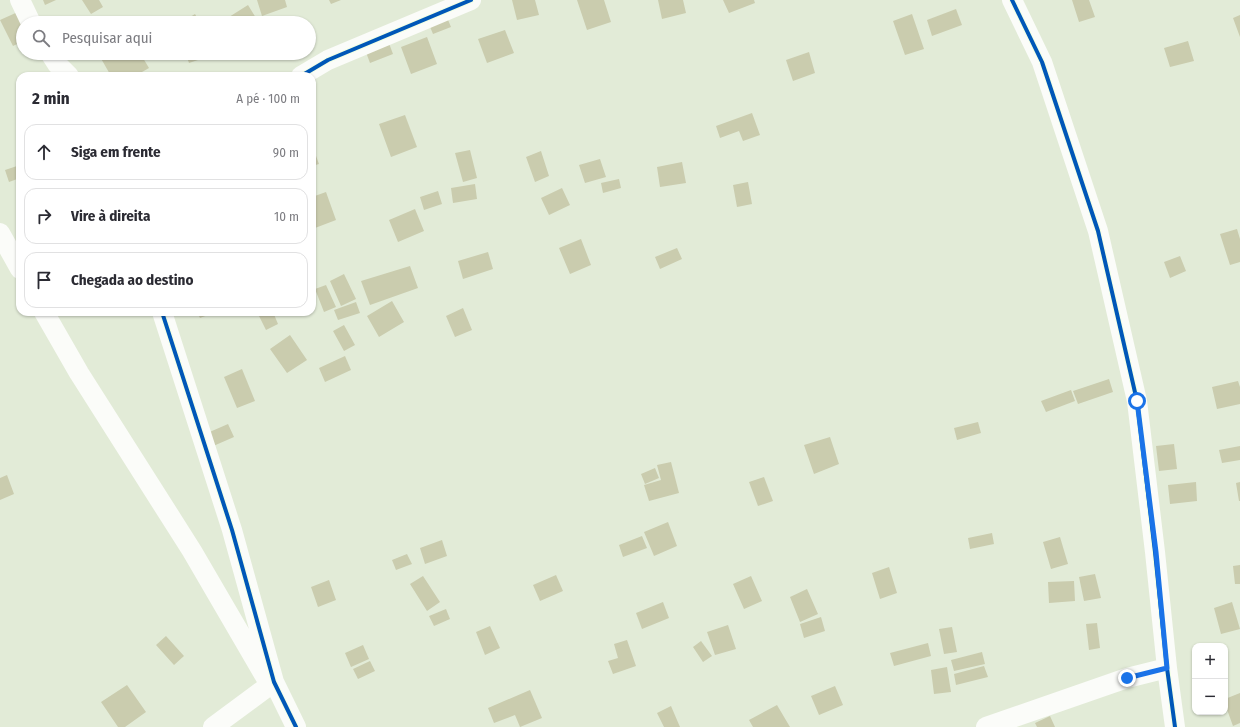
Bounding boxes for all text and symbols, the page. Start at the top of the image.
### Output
search box [16,16,316,60]
icon: search [30,27,52,49]
text: Pesquisar aqui [62,29,152,47]
text: 2 min [32,88,70,109]
text: A pé · 100 m [236,91,300,106]
icon: ahead [33,141,55,163]
text: Siga em frente [71,143,161,161]
text: 90 m [273,145,299,160]
icon: right [33,205,55,227]
text: Vire à direita [71,207,150,225]
text: 10 m [274,209,299,224]
icon: arrive [33,269,55,291]
text: Chegada ao destino [71,271,193,289]
route start [1128,392,1146,410]
map controls [1192,643,1228,715]
button: + [1192,643,1228,679]
route end [1118,669,1136,687]
button: − [1192,679,1228,715]

